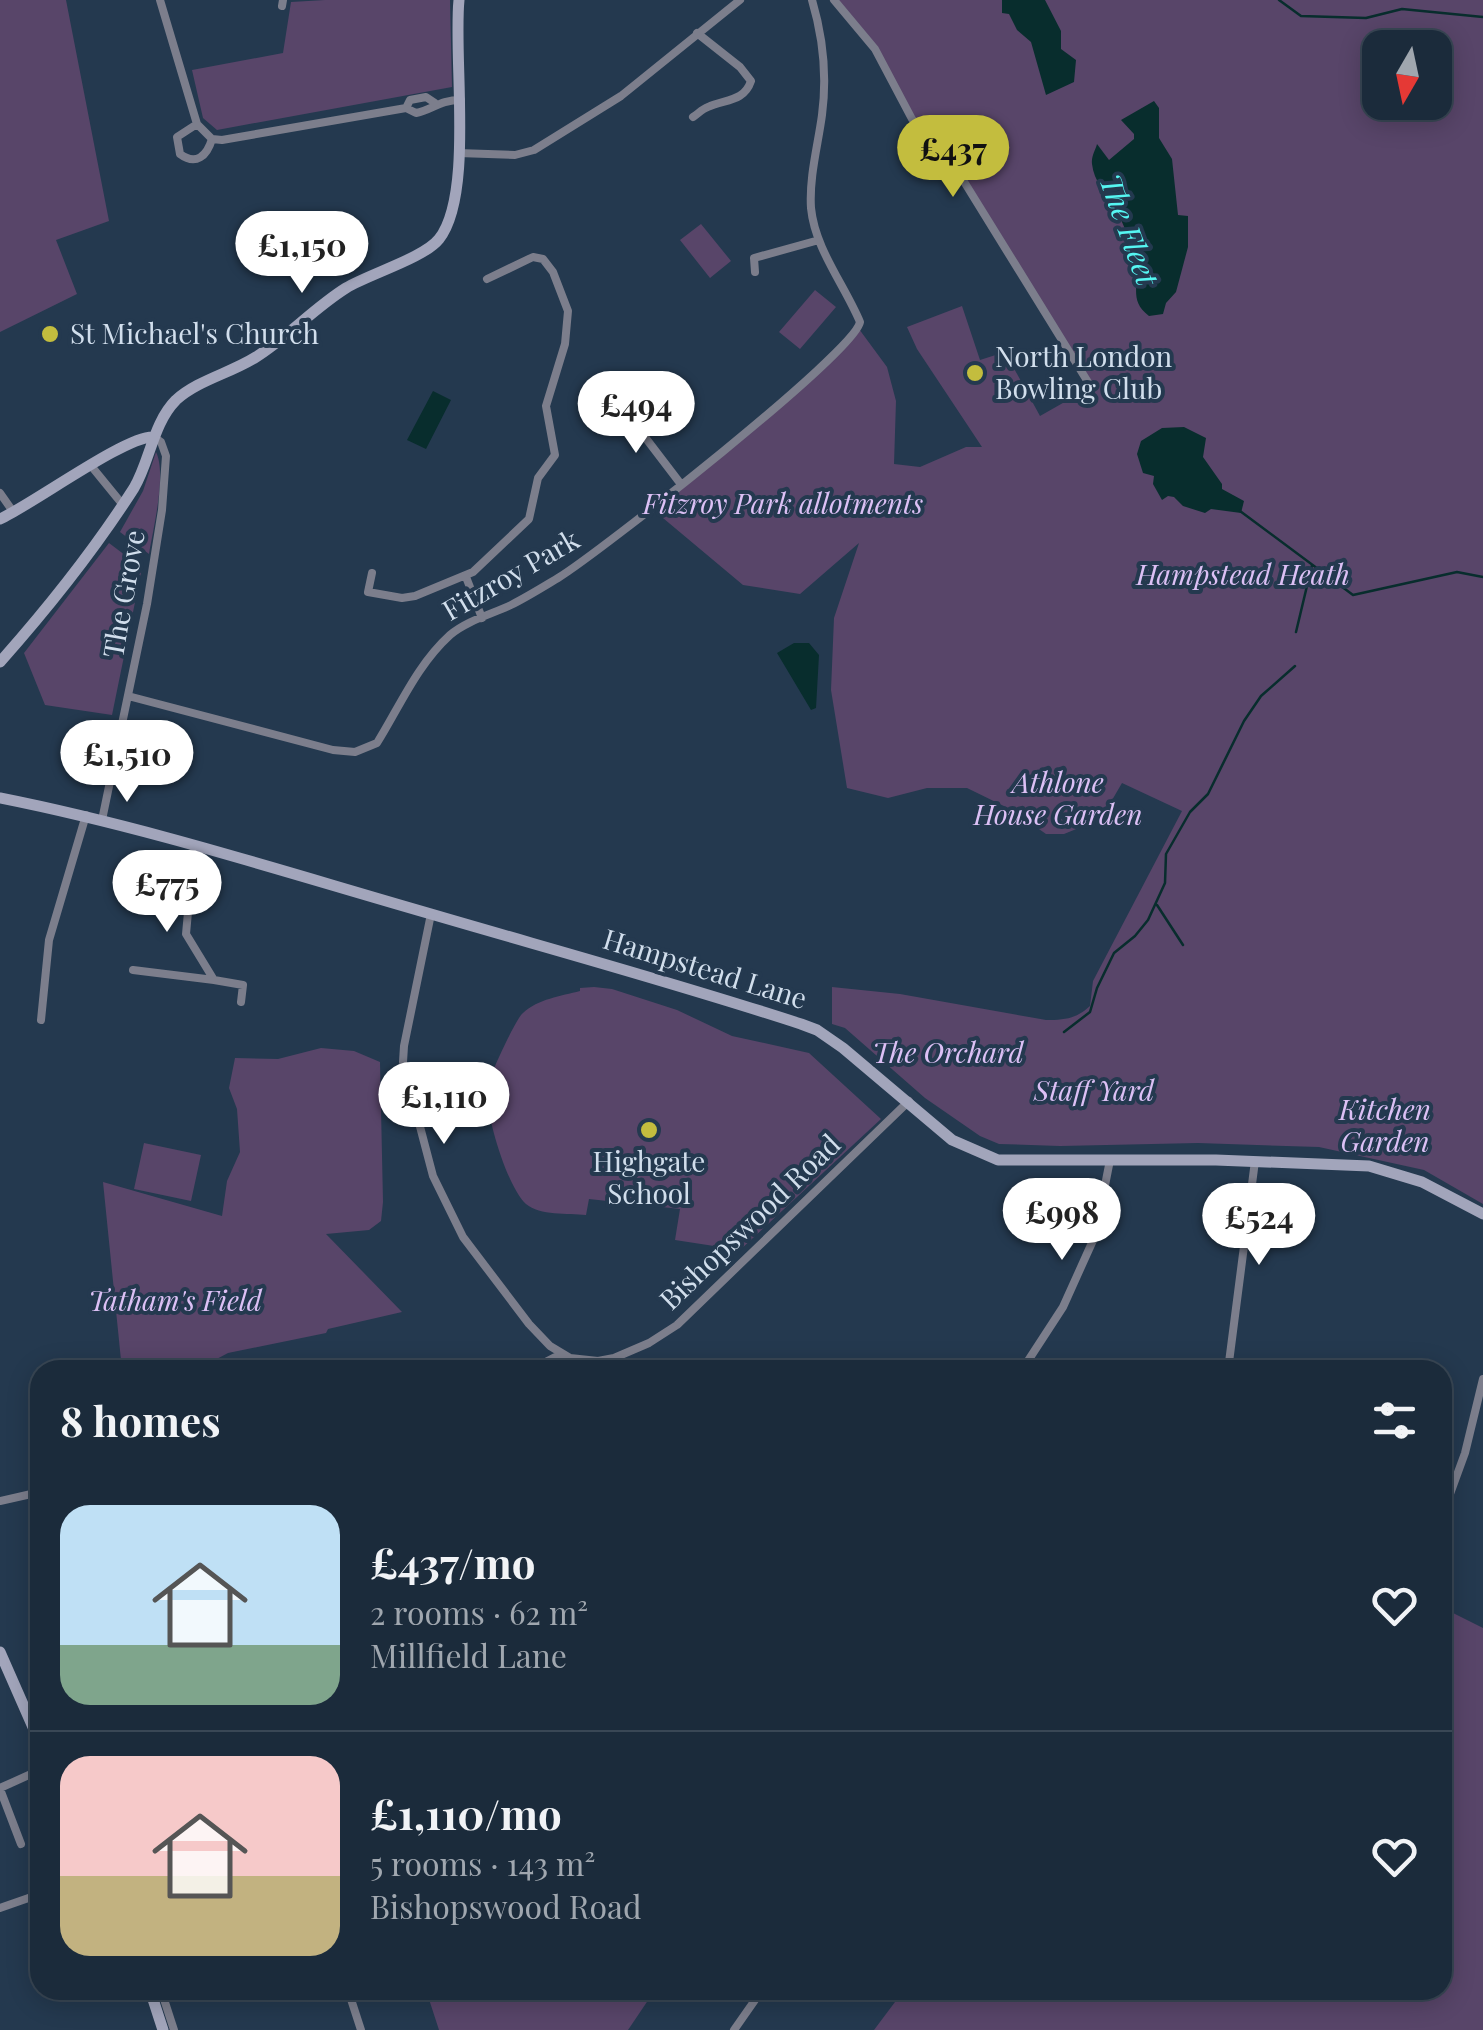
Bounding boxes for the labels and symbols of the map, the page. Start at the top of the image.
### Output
north arrow [1362,30,1452,120]
pin: £437 [894,115,1012,200]
water label: The Fleet [1091,168,1169,292]
pin: £1,150 [221,211,383,296]
place label: St Michael's Church [70,314,320,351]
marker: St Michael's Church [39,323,61,345]
place label: North London Bowling Club [995,337,1173,406]
marker: North London Bowling Club [964,362,986,384]
pin: £494 [577,371,695,456]
park label: Fitzroy Park allotments [642,484,923,521]
street label: Fitzroy Park [435,519,586,628]
street label: The Grove [93,527,152,661]
park label: Hampstead Heath [1135,555,1350,592]
pin: £1,510 [46,720,208,805]
park label: Athlone House Garden [973,763,1142,832]
pin: £775 [108,850,226,935]
street label: Hampstead Lane [599,919,812,1016]
park label: The Orchard [872,1033,1024,1070]
pin: £1,110 [363,1062,525,1147]
park label: Staff Yard [1033,1071,1155,1108]
park label: Kitchen Garden [1338,1090,1431,1159]
marker: Highgate School [638,1119,660,1141]
street label: Bishopswood Road [651,1125,847,1317]
place label: Highgate School [593,1142,705,1211]
pin: £998 [1003,1178,1121,1263]
pin: £524 [1200,1183,1318,1268]
park label: Tatham's Field [88,1281,263,1318]

